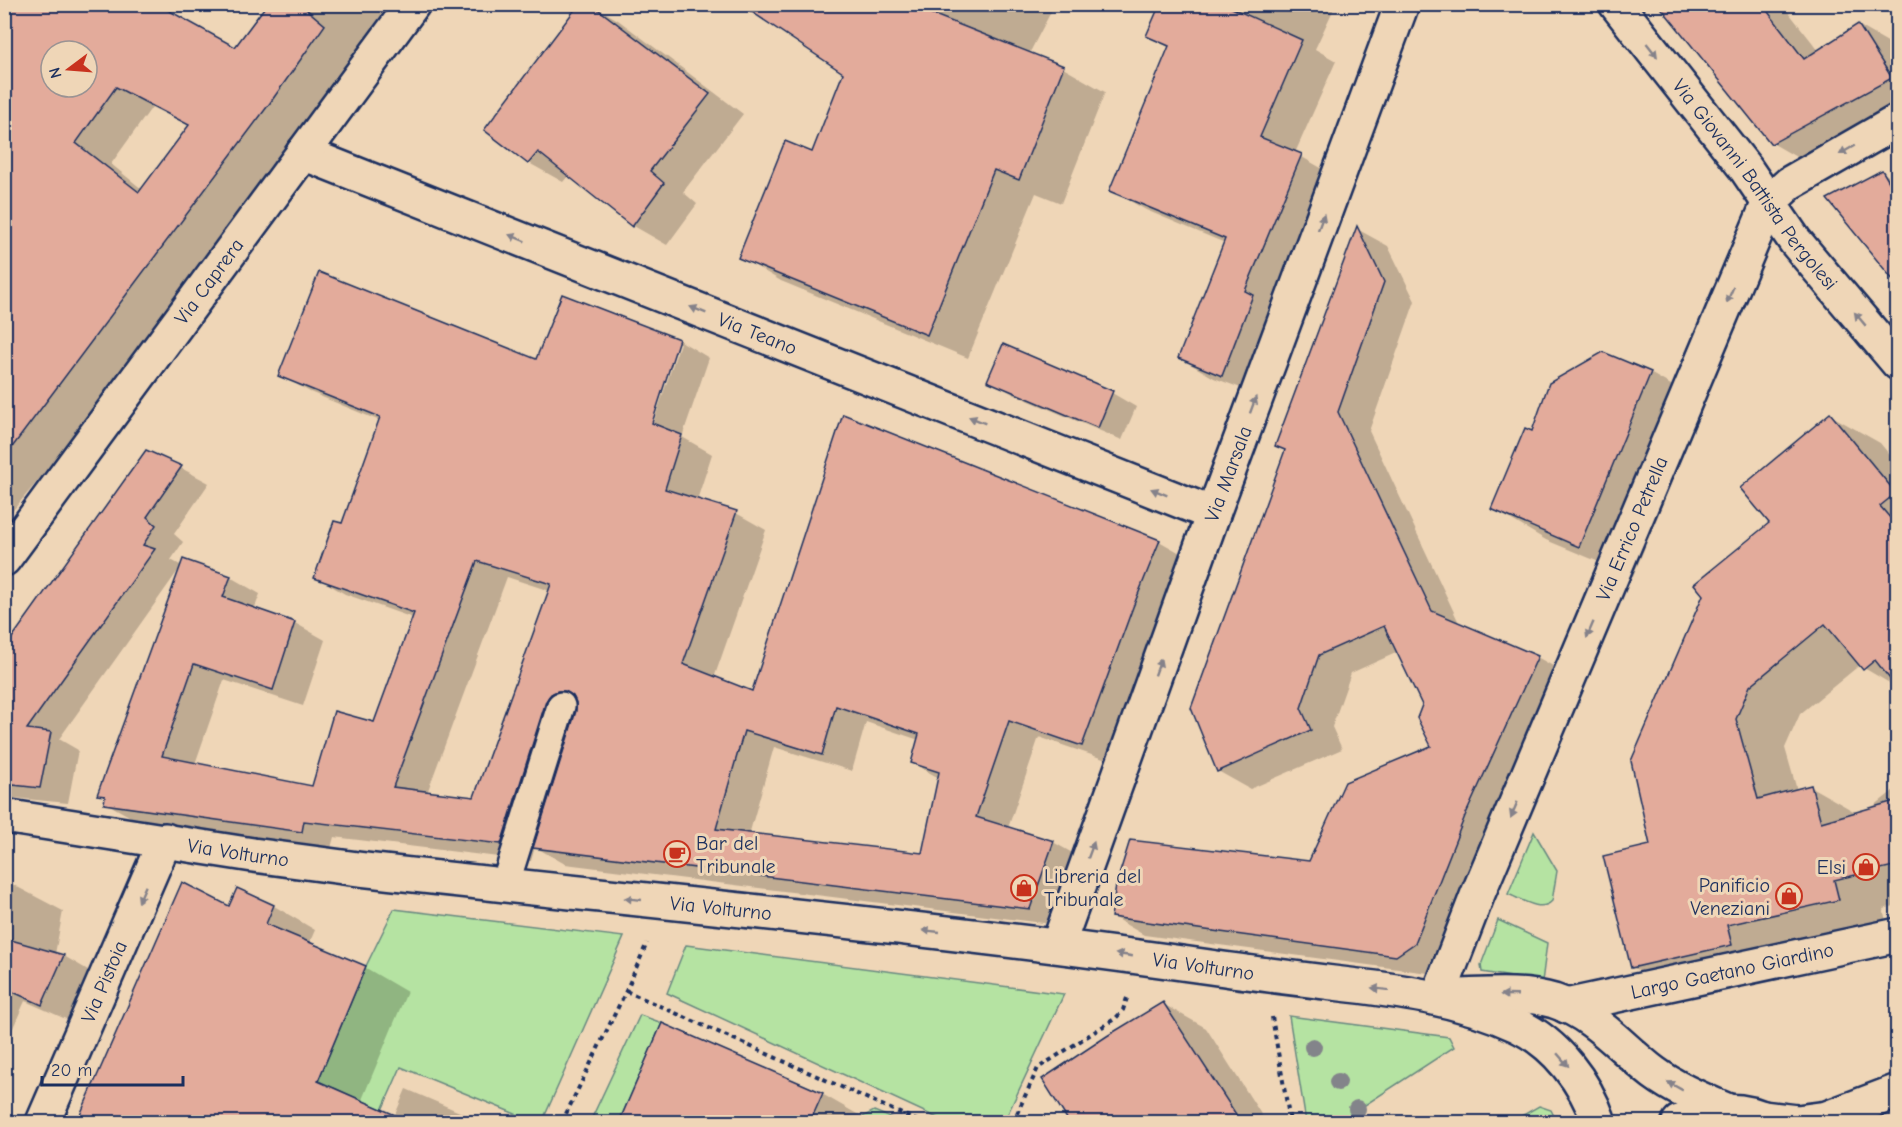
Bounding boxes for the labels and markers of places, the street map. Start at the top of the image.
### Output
place label: Bar del Tribunale [696,832,776,878]
cafe icon: Bar del Tribunale [662,839,692,869]
shop icon: Elsi [1851,852,1881,882]
place label: Elsi [1817,856,1846,879]
place label: Libreria del Tribunale [1044,865,1141,911]
shop icon: Libreria del Tribunale [1009,873,1039,903]
place label: Panificio Veneziani [1690,874,1770,920]
shop icon: Panificio Veneziani [1774,881,1804,911]

